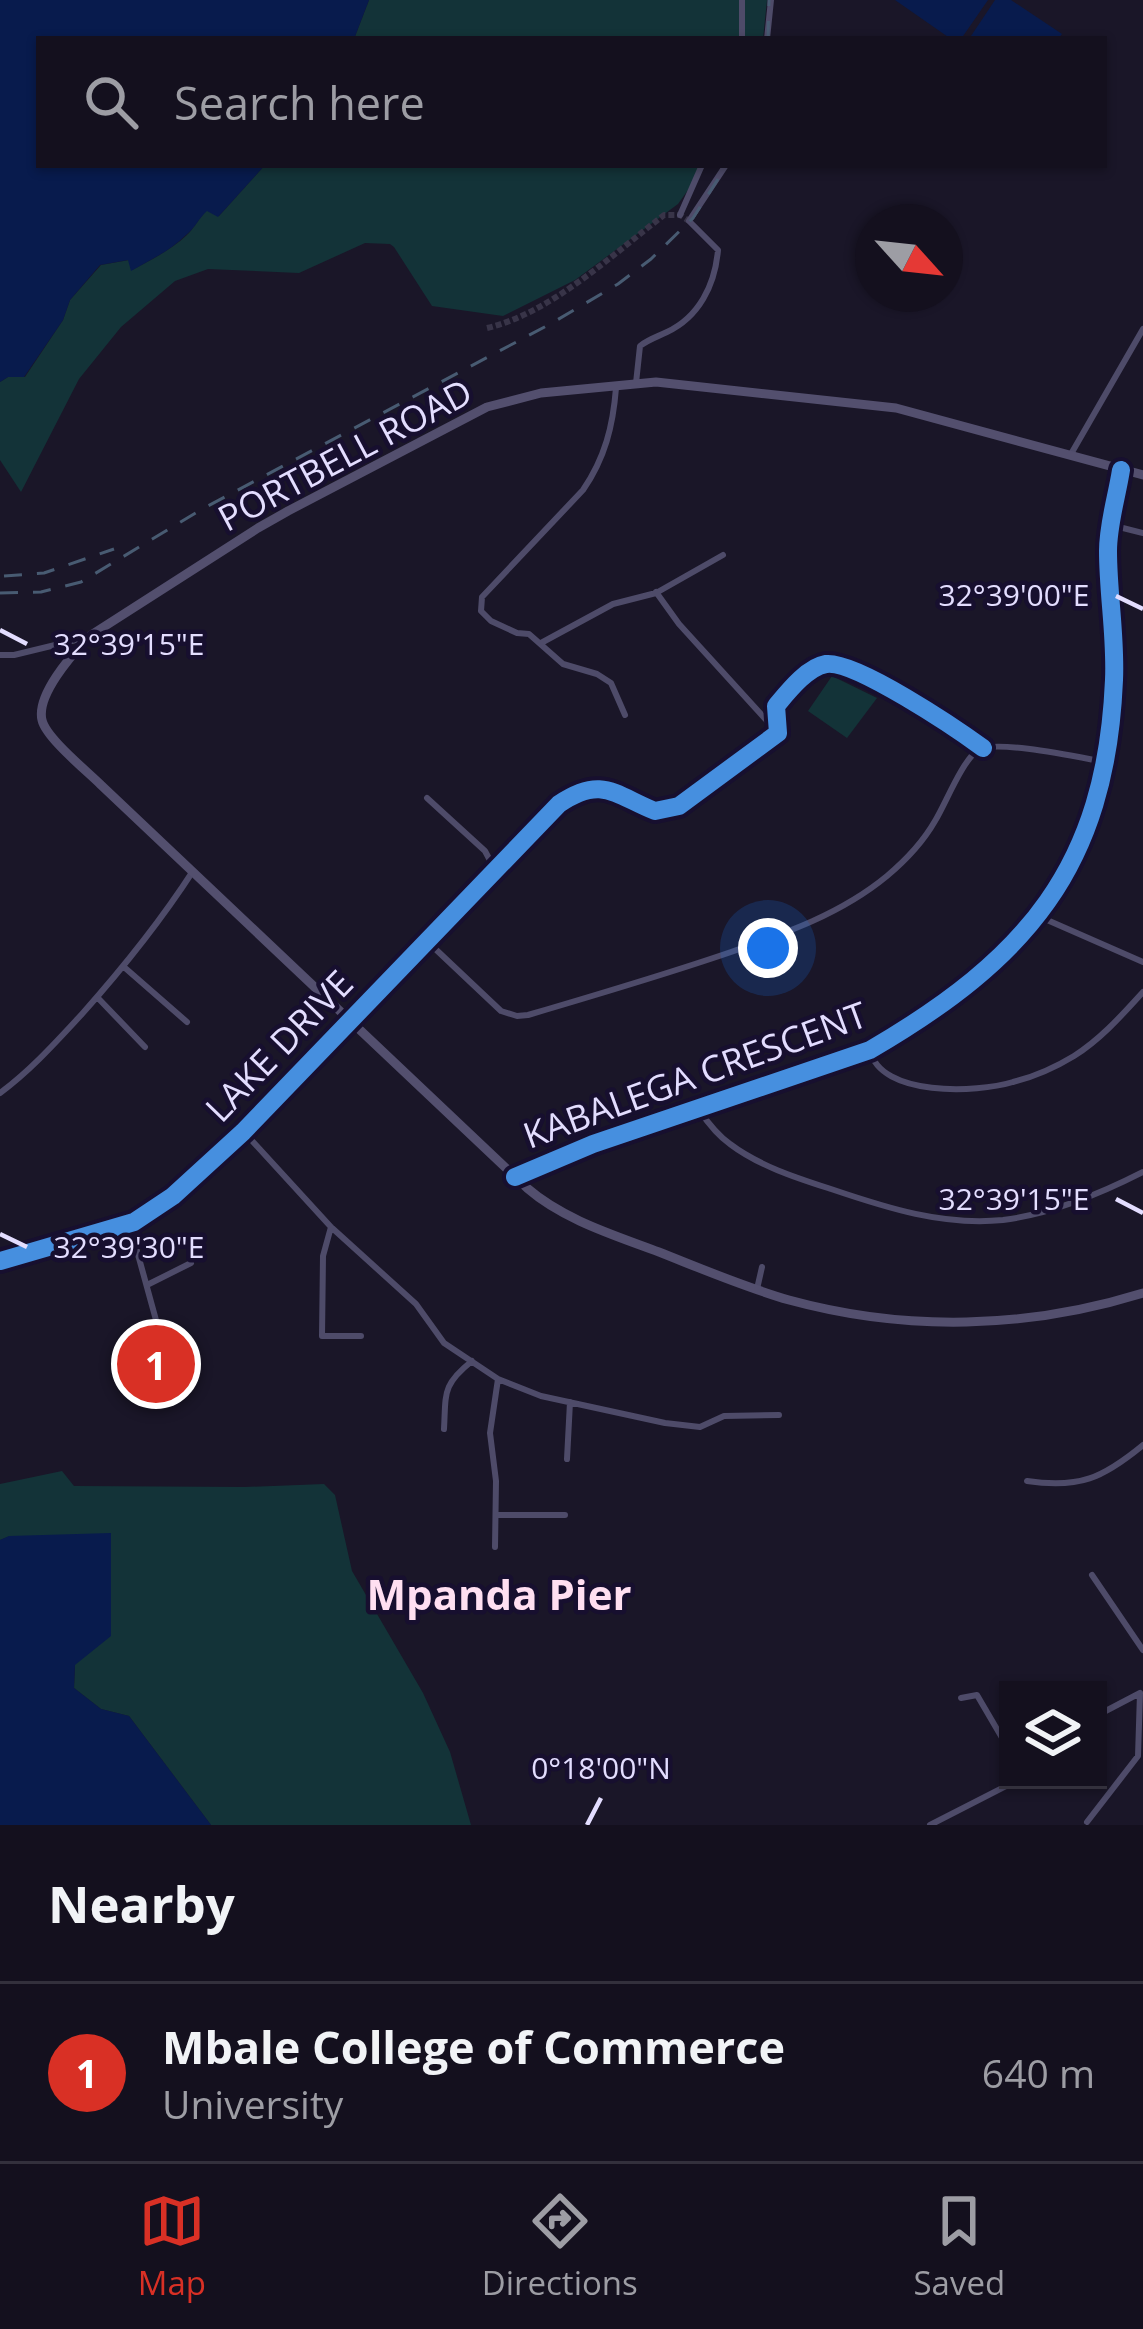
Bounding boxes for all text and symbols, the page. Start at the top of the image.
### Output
search box [36,36,1107,168]
icon: search [78,69,144,135]
text: Search here [174,72,425,133]
north arrow [855,204,963,312]
street label: PORTBELL ROAD [209,367,480,542]
text: 32°39'00"E [939,574,1089,615]
text: 32°39'15"E [54,623,204,664]
your location [738,918,798,978]
street label: LAKE DRIVE [194,959,363,1132]
street label: KABALEGA CRESCENT [516,990,874,1159]
text: 32°39'15"E [939,1178,1089,1219]
text: 32°39'30"E [54,1226,204,1267]
pin: 1 [117,1319,195,1409]
district label: Mpanda Pier [366,1565,632,1622]
map controls [999,1681,1107,1789]
button: layers [999,1681,1107,1789]
text: 0°18'00"N [531,1747,671,1788]
text: Nearby [48,1868,235,1938]
text: Mbale College of Commerce [162,2016,785,2077]
text: 1 [76,2046,98,2099]
text: 640 m [982,2046,1095,2099]
text: University [162,2077,343,2130]
tab: Map [138,2188,206,2305]
tab: Directions [482,2188,638,2305]
tab: Saved [913,2188,1005,2305]

